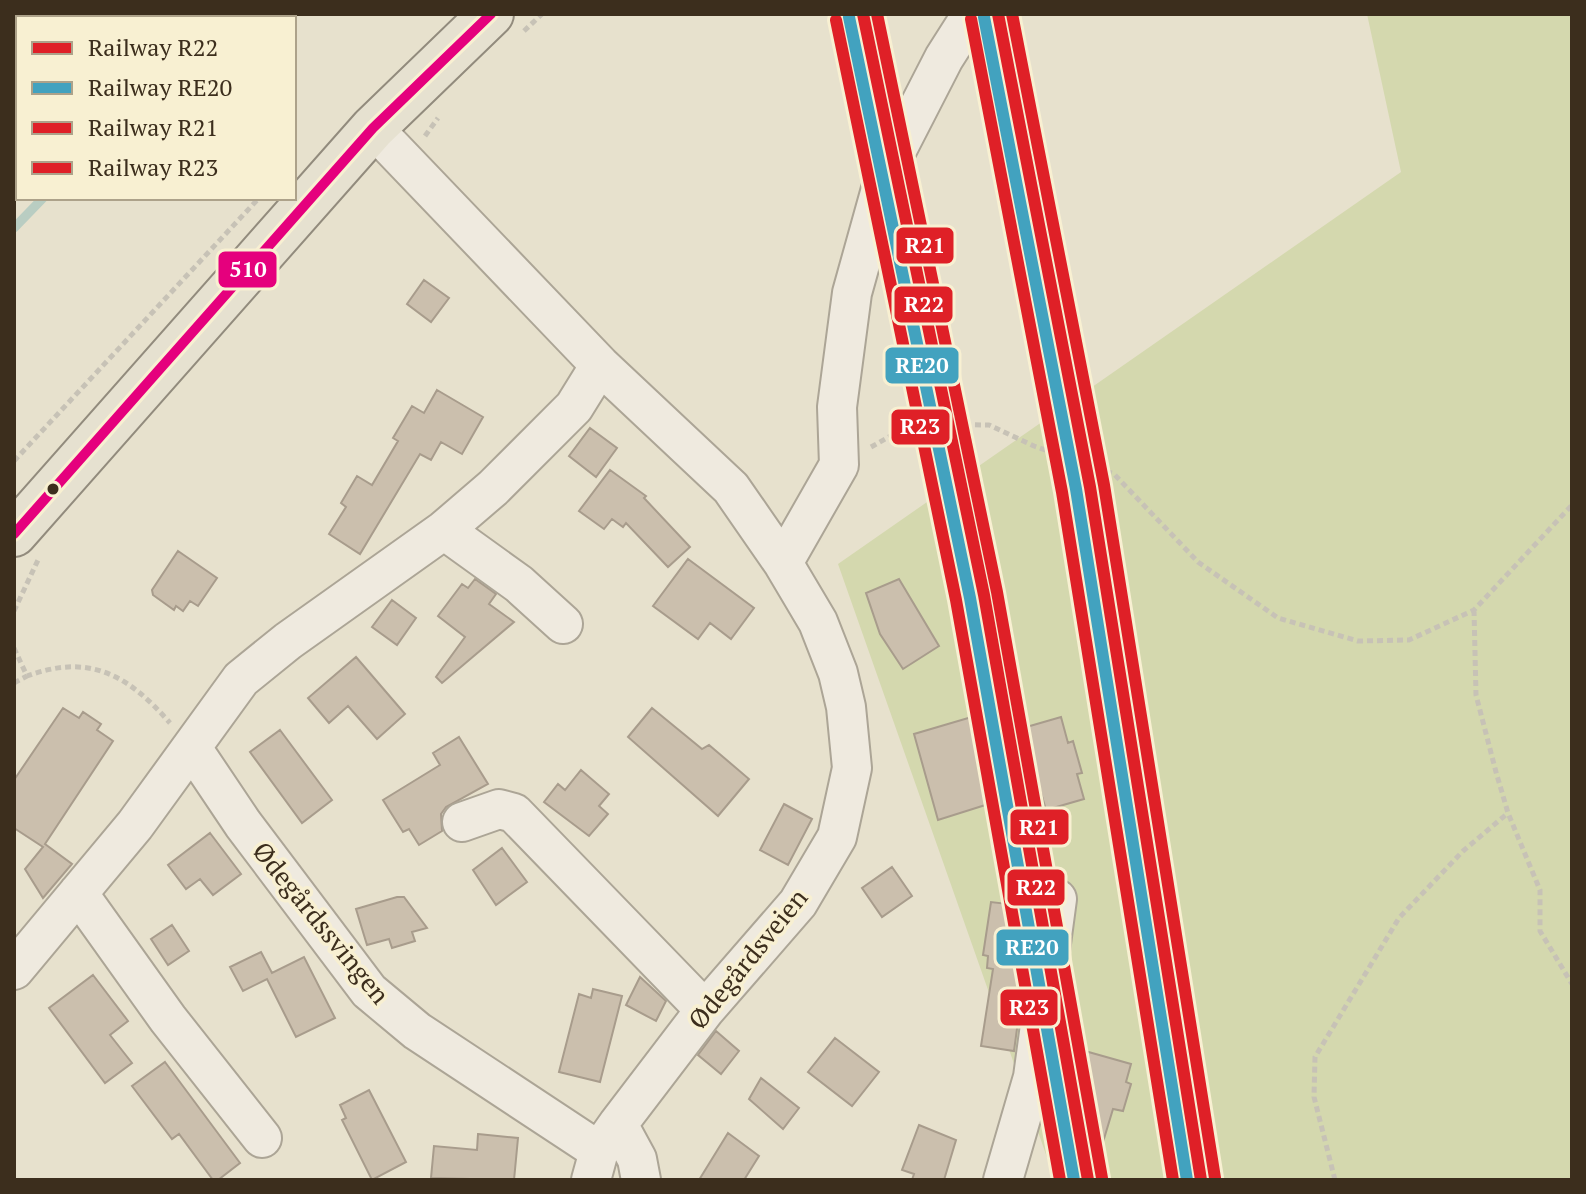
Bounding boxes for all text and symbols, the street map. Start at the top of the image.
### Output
legend [16,16,296,200]
text: Railway R22 [88,31,218,63]
text: Railway RE20 [88,71,232,103]
text: Railway R21 [88,111,218,143]
text: Railway R23 [88,151,218,183]
line badge: R21 [895,226,955,265]
text: R21 [905,230,945,259]
line badge: 510 [217,250,278,289]
text: 510 [229,254,267,283]
line badge: R22 [893,285,954,324]
text: R22 [904,289,944,318]
line badge: RE20 [884,346,960,385]
text: RE20 [895,350,949,379]
line badge: R23 [890,408,951,446]
text: R23 [900,411,940,440]
unlabelled marker [45,481,61,497]
line badge: R21 [1009,808,1070,846]
text: R21 [1019,812,1059,841]
street label: Ødegårdssvingen [246,834,398,1010]
line badge: R22 [1006,868,1066,907]
text: R22 [1016,872,1056,901]
street label: Ødegårdsveien [680,881,814,1036]
line badge: RE20 [995,928,1070,967]
text: RE20 [1005,932,1059,961]
line badge: R23 [999,988,1059,1027]
text: R23 [1009,992,1049,1021]

